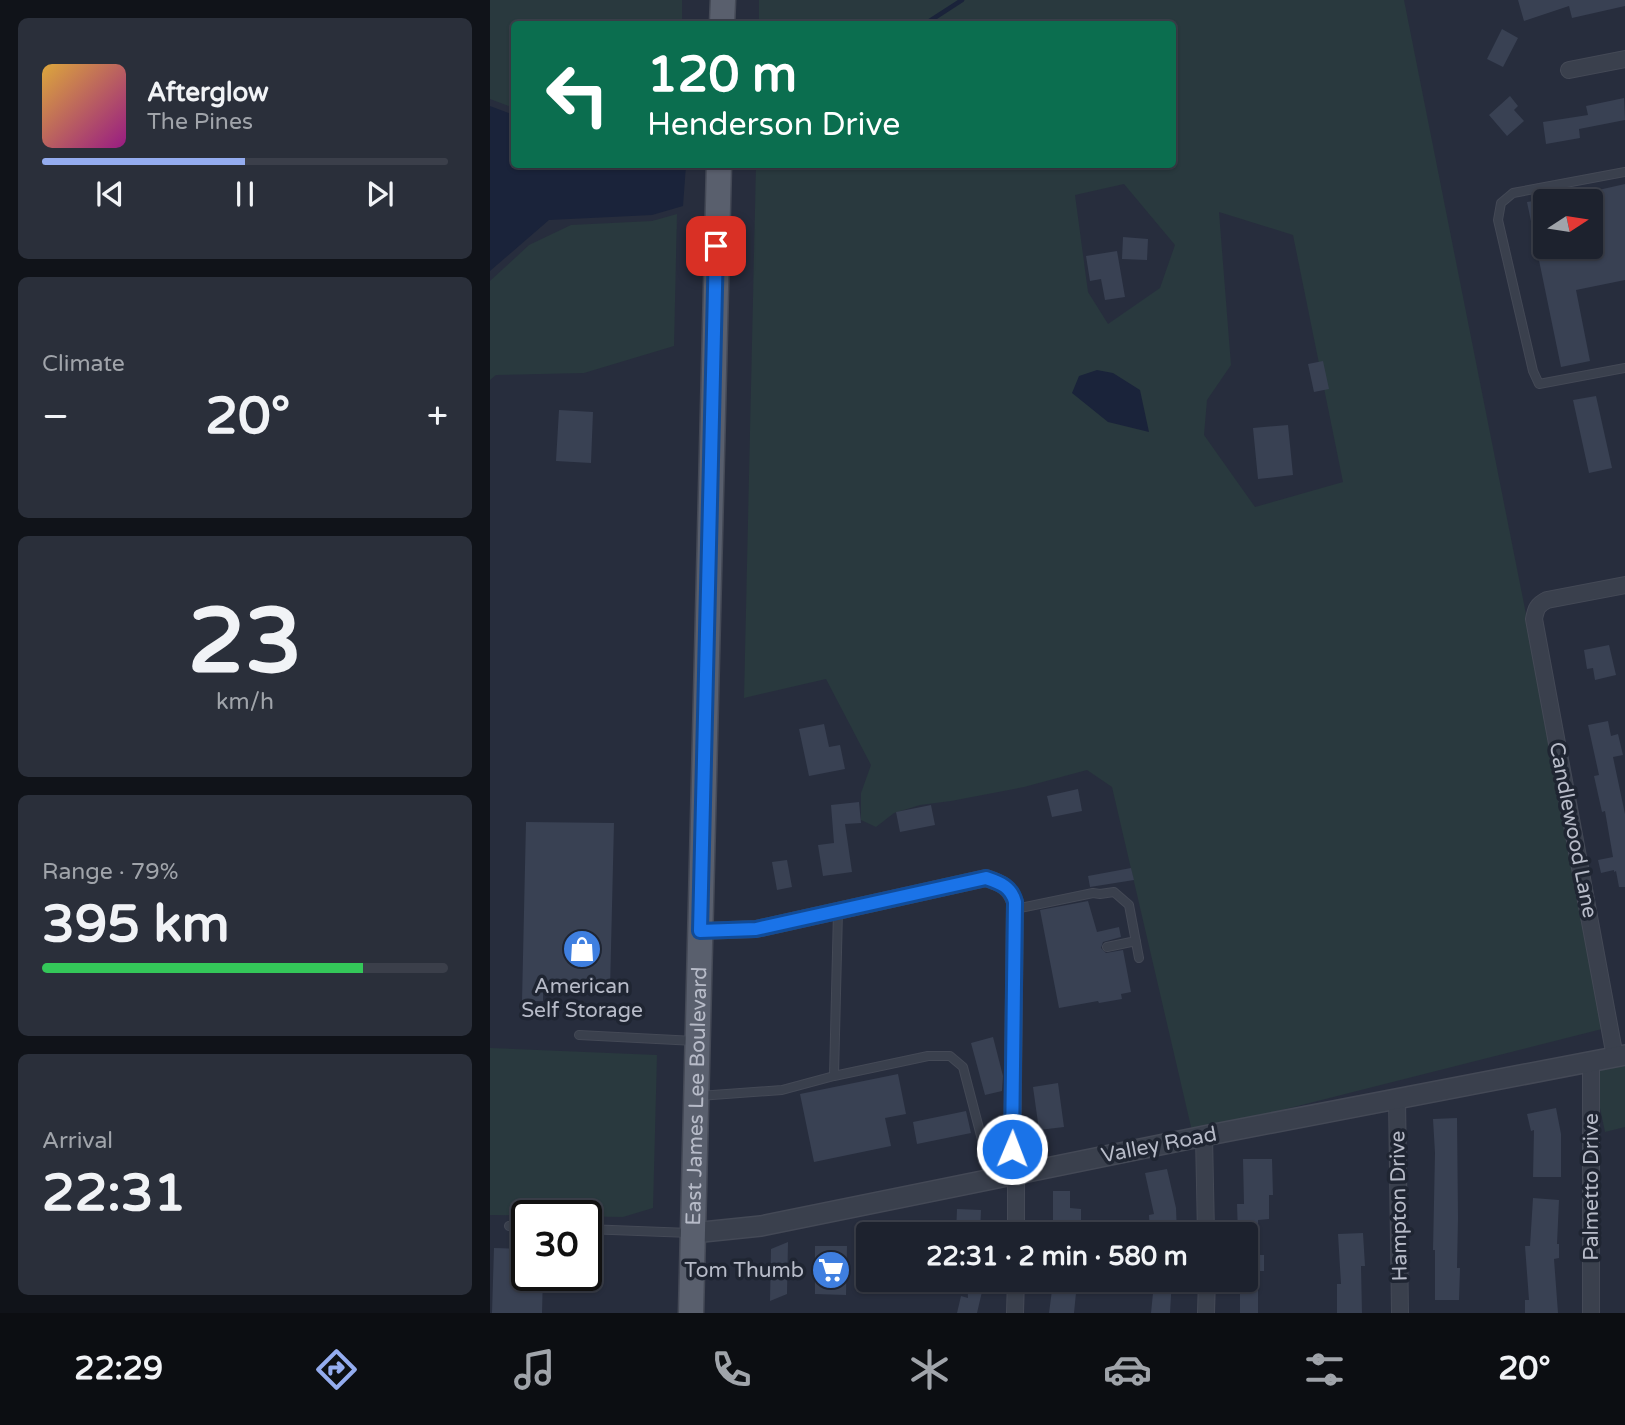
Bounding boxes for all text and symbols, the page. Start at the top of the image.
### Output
text: 120 m [647,46,797,105]
icon: left [532,49,623,140]
text: Afterglow [147,77,269,108]
text: Henderson Drive [647,106,900,144]
text: The Pines [147,108,253,136]
icon: previous [91,175,129,213]
icon: pause [226,175,264,213]
icon: next [361,175,399,213]
north arrow [1533,189,1603,259]
map controls [1533,189,1603,259]
pin [686,216,746,276]
icon: arrive [697,227,735,265]
text: Climate [42,350,125,378]
text: 20° [205,385,290,448]
text: − [42,394,69,440]
text: + [427,394,448,440]
text: 23 [188,587,302,697]
text: km/h [216,688,274,716]
street label: Candlewood Lane [1544,740,1602,920]
text: Range · 79% [42,858,178,886]
text: 395 km [42,893,230,956]
shop icon: American Self Storage [561,928,603,970]
street label: East James Lee Boulevard [681,966,712,1226]
place label: American Self Storage [521,974,643,1023]
position arrow [975,1112,1049,1186]
street label: Palmetto Drive [1579,1113,1604,1261]
street label: Valley Road [1099,1122,1219,1168]
text: Arrival [42,1127,113,1155]
street label: Hampton Drive [1385,1130,1413,1282]
text: 22:31 [42,1162,186,1225]
speed limit sign: 30 [511,1200,602,1291]
text: 22:31 · 2 min · 580 m [926,1241,1188,1272]
supermarket icon: Tom Thumb [810,1249,852,1291]
place label: Tom Thumb [684,1258,804,1283]
icon: directions [312,1345,361,1394]
icon: music [510,1345,559,1394]
icon: phone [707,1345,756,1394]
icon: climate [905,1345,954,1394]
icon: car [1103,1345,1152,1394]
icon: filters [1300,1345,1349,1394]
text: 22:29 [74,1350,163,1388]
text: 20° [1498,1350,1551,1388]

